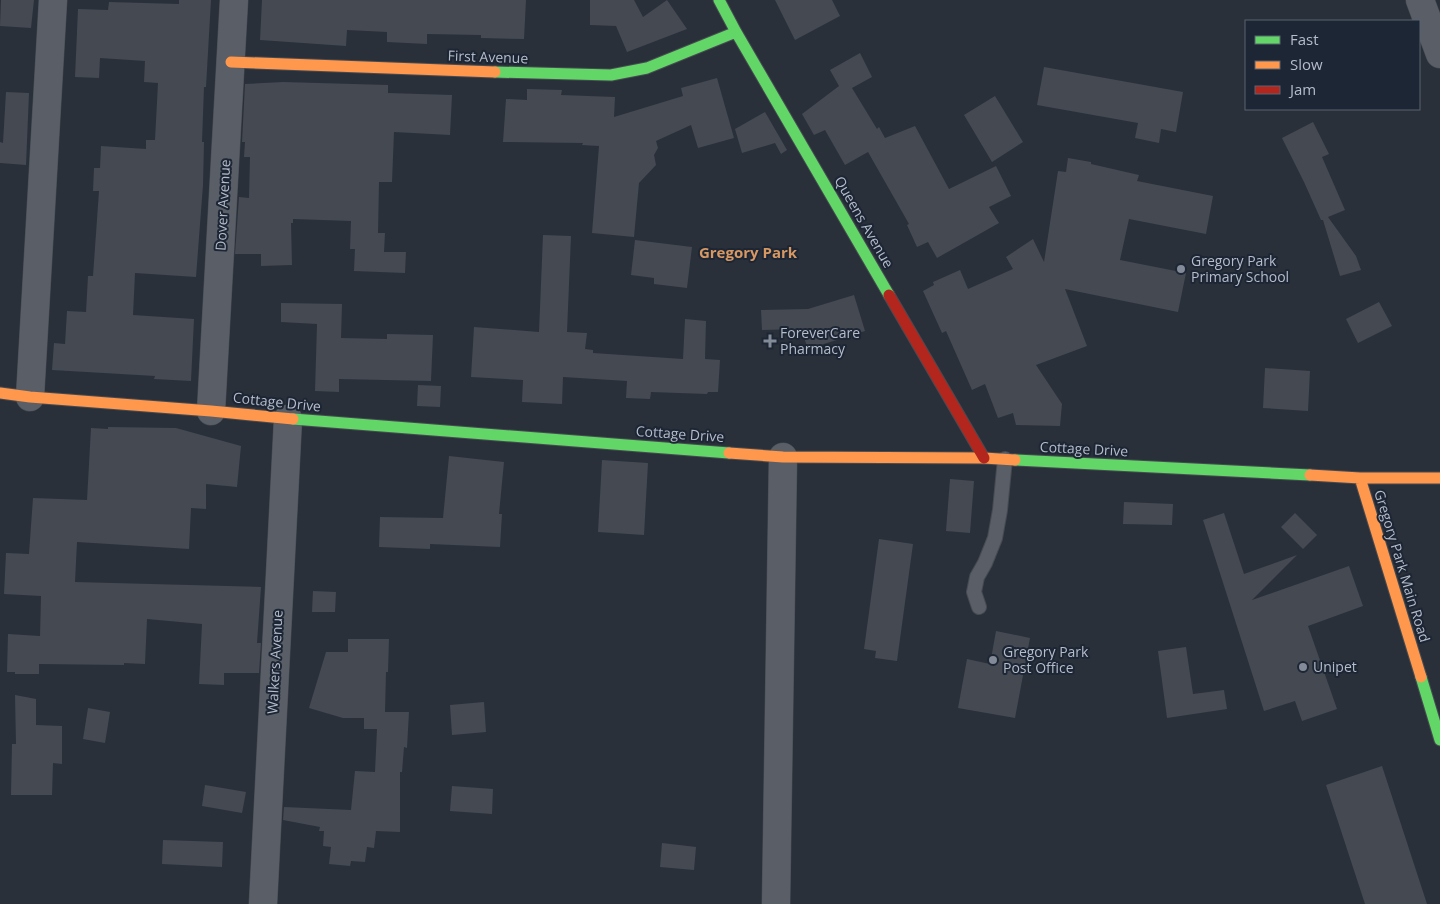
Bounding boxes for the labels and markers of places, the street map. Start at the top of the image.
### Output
place label: Gregory Park Primary School [1191,251,1289,286]
marker: Gregory Park Primary School [1175,263,1187,275]
place label: ForeverCare Pharmacy [780,323,860,358]
marker: ForeverCare Pharmacy [764,335,776,347]
place label: Gregory Park Post Office [1003,642,1089,677]
marker: Gregory Park Post Office [987,654,999,666]
place label: Unipet [1313,657,1357,676]
marker: Unipet [1297,661,1309,673]

